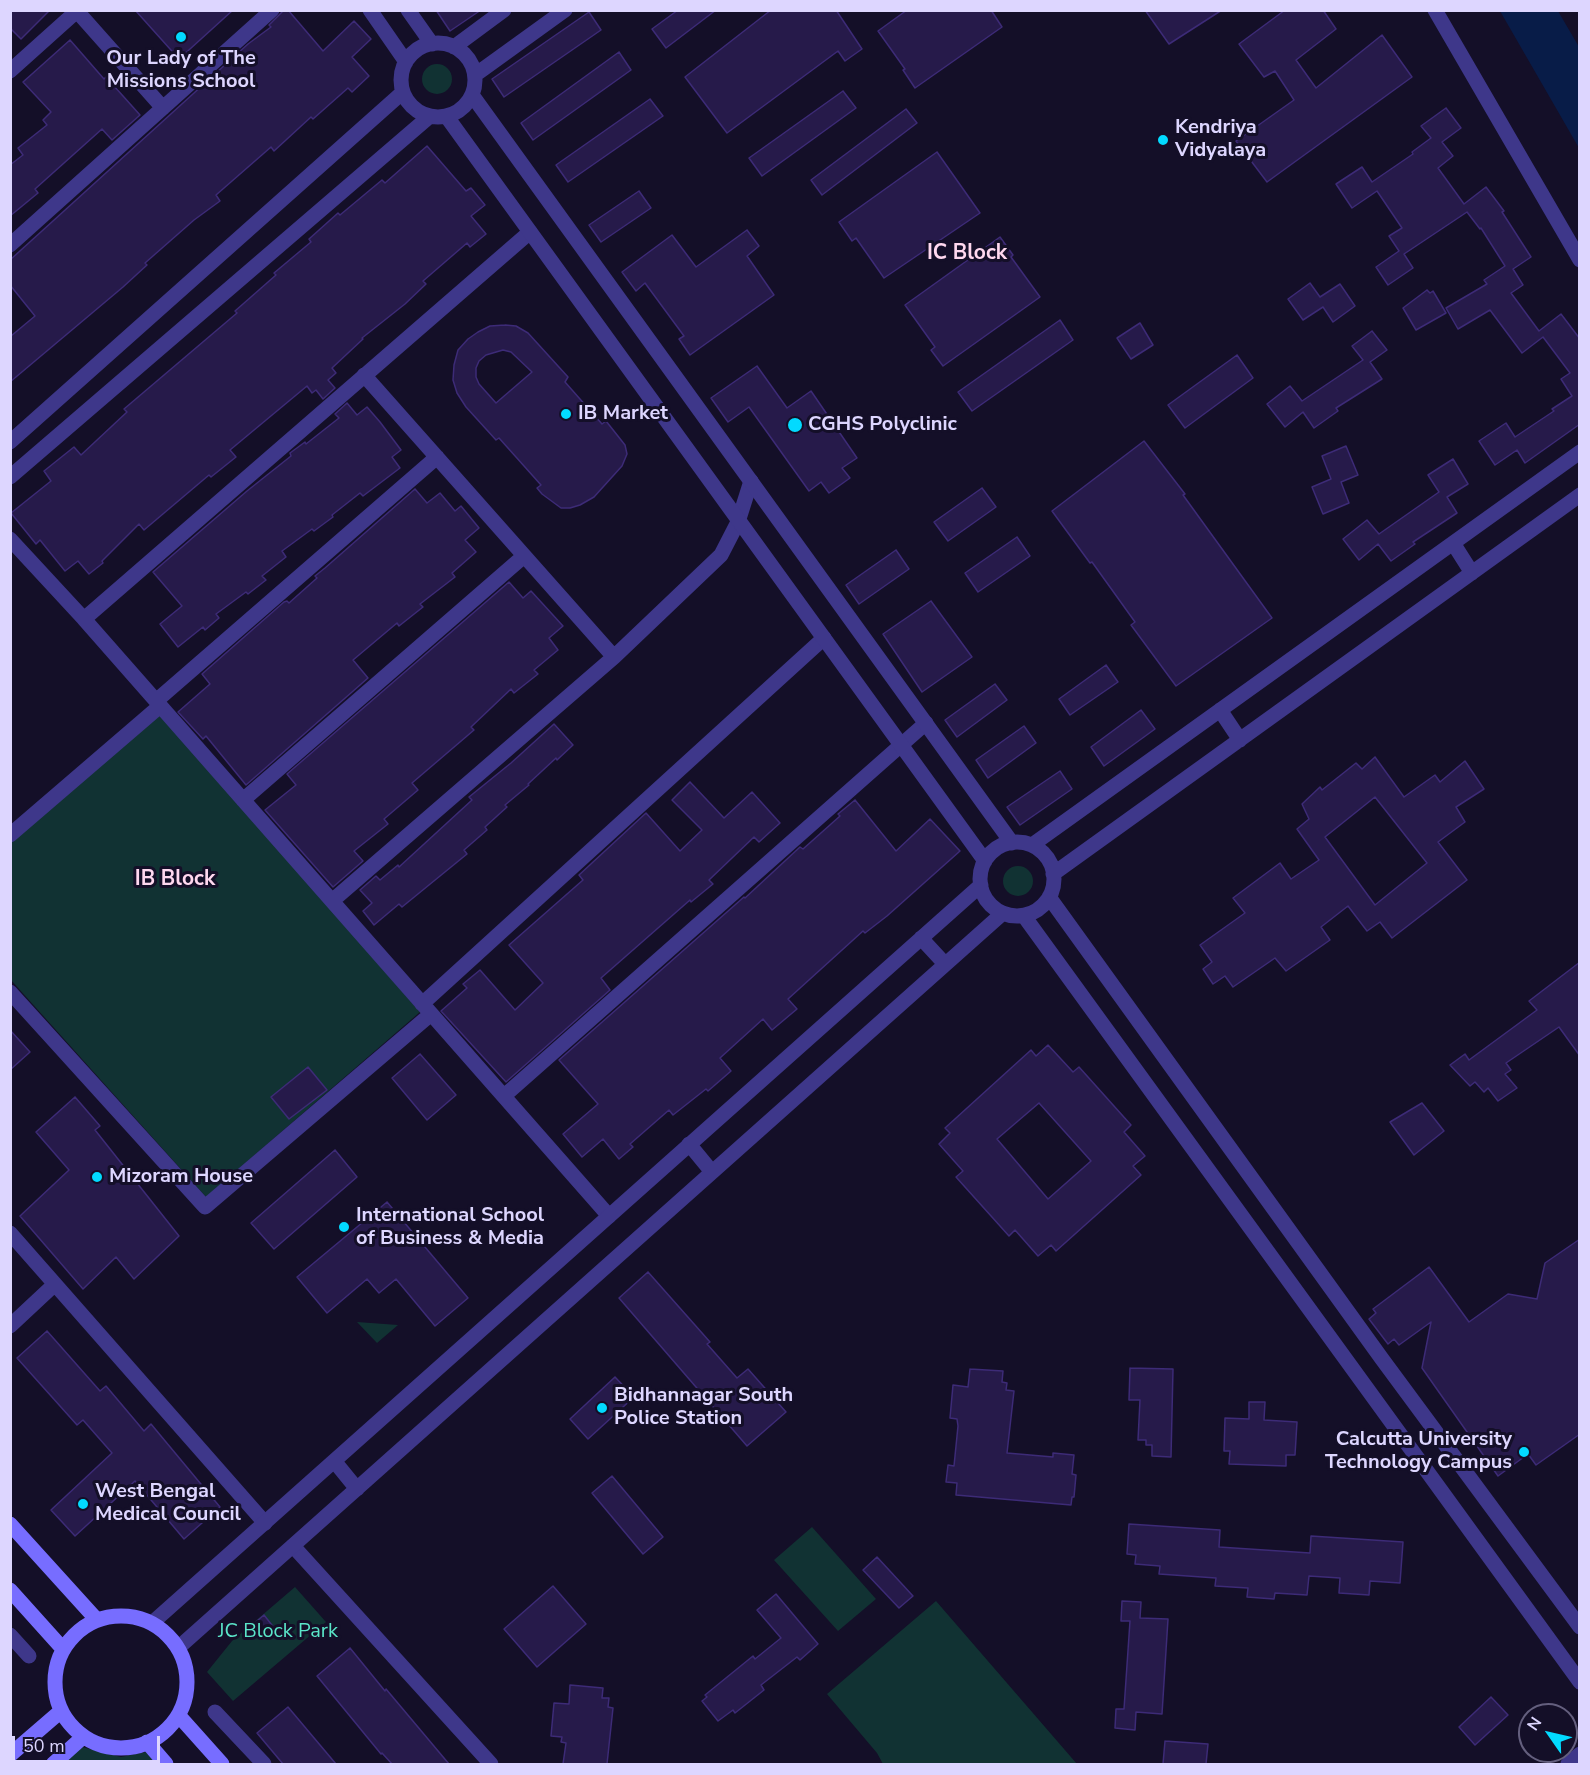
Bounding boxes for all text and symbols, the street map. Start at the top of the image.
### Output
marker: Our Lady of The Missions School [174,30,188,44]
place label: Our Lady of The Missions School [106,47,256,94]
place label: Kendriya Vidyalaya [1175,116,1266,163]
marker: Kendriya Vidyalaya [1156,133,1170,147]
district label: IC Block [927,241,1007,267]
place label: IB Market [578,402,668,426]
marker: IB Market [559,407,573,421]
place label: CGHS Polyclinic [808,413,957,437]
marker: CGHS Polyclinic [786,416,804,434]
district label: IB Block [135,867,215,893]
place label: Mizoram House [109,1165,253,1189]
marker: Mizoram House [90,1170,104,1184]
place label: International School of Business & Media [356,1204,544,1251]
marker: International School of Business & Media [337,1220,351,1234]
place label: Bidhannagar South Police Station [614,1384,793,1431]
marker: Bidhannagar South Police Station [595,1401,609,1415]
place label: Calcutta University Technology Campus [1325,1428,1512,1475]
marker: Calcutta University Technology Campus [1517,1445,1531,1459]
place label: West Bengal Medical Council [95,1480,241,1527]
marker: West Bengal Medical Council [76,1497,90,1511]
park label: JC Block Park [218,1620,338,1644]
north arrow [1518,1703,1578,1763]
text: N [1522,1713,1547,1735]
scale bar [15,1724,164,1762]
text: 50 m [23,1734,65,1758]

